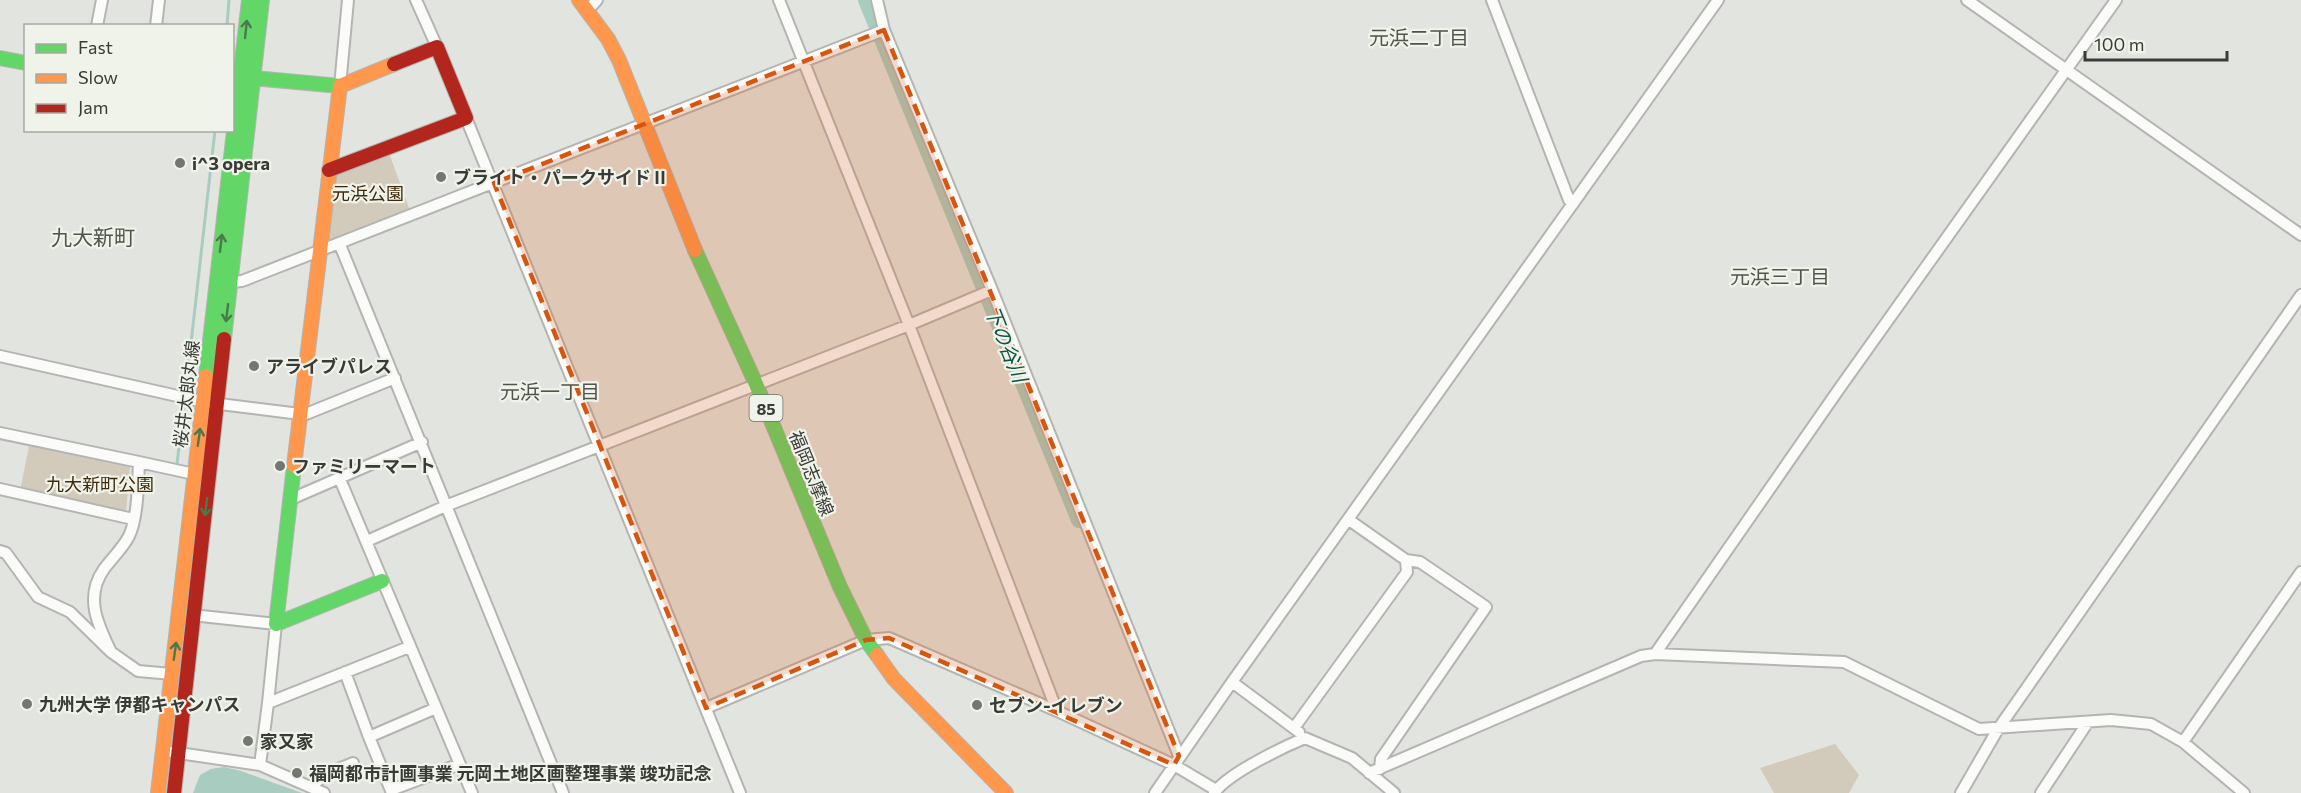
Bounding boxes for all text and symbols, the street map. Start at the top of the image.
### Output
one-way arrow [241,19,252,39]
legend [24,24,234,132]
scale bar [2085,24,2228,62]
district label: 元浜二丁目 [1369,25,1469,49]
text: 100 m [2094,33,2144,55]
text: Fast [78,36,113,58]
text: Slow [78,66,118,88]
text: Jam [78,96,108,118]
place label: i^3 opera [192,152,270,174]
marker: i^3 opera [173,156,187,170]
place label: ブライト・パークサイドⅡ [453,166,669,188]
marker: ブライト・パークサイドⅡ [434,170,448,184]
park label: 元浜公園 [332,182,404,204]
district label: 九大新町 [51,224,135,249]
one-way arrow [216,234,227,254]
district label: 元浜三丁目 [1730,264,1830,288]
one-way arrow [222,302,233,322]
water label: 下の谷川 [981,302,1034,387]
street label: 桜井太郎丸線 [169,339,203,449]
place label: アライブパレス [266,355,392,377]
marker: アライブパレス [247,359,261,373]
district label: 元浜一丁目 [500,379,600,403]
road number: 85 [750,395,783,421]
one-way arrow [194,427,205,447]
street label: 福岡志摩線 [785,427,839,519]
place label: ファミリーマート [292,455,436,477]
marker: ファミリーマート [273,459,287,473]
park label: 九大新町公園 [46,473,154,495]
one-way arrow [200,496,211,516]
one-way arrow [169,642,180,662]
place label: 九州大学 伊都キャンパス [39,693,240,715]
place label: セブン-イレブン [989,694,1123,716]
marker: 九州大学 伊都キャンパス [20,697,34,711]
marker: セブン-イレブン [970,698,984,712]
place label: 家又家 [260,730,314,752]
marker: 家又家 [241,734,255,748]
place label: 福岡都市計画事業 元岡土地区画整理事業 竣功記念 [309,762,712,784]
marker: 福岡都市計画事業 元岡土地区画整理事業 竣功記念 [290,766,304,780]

